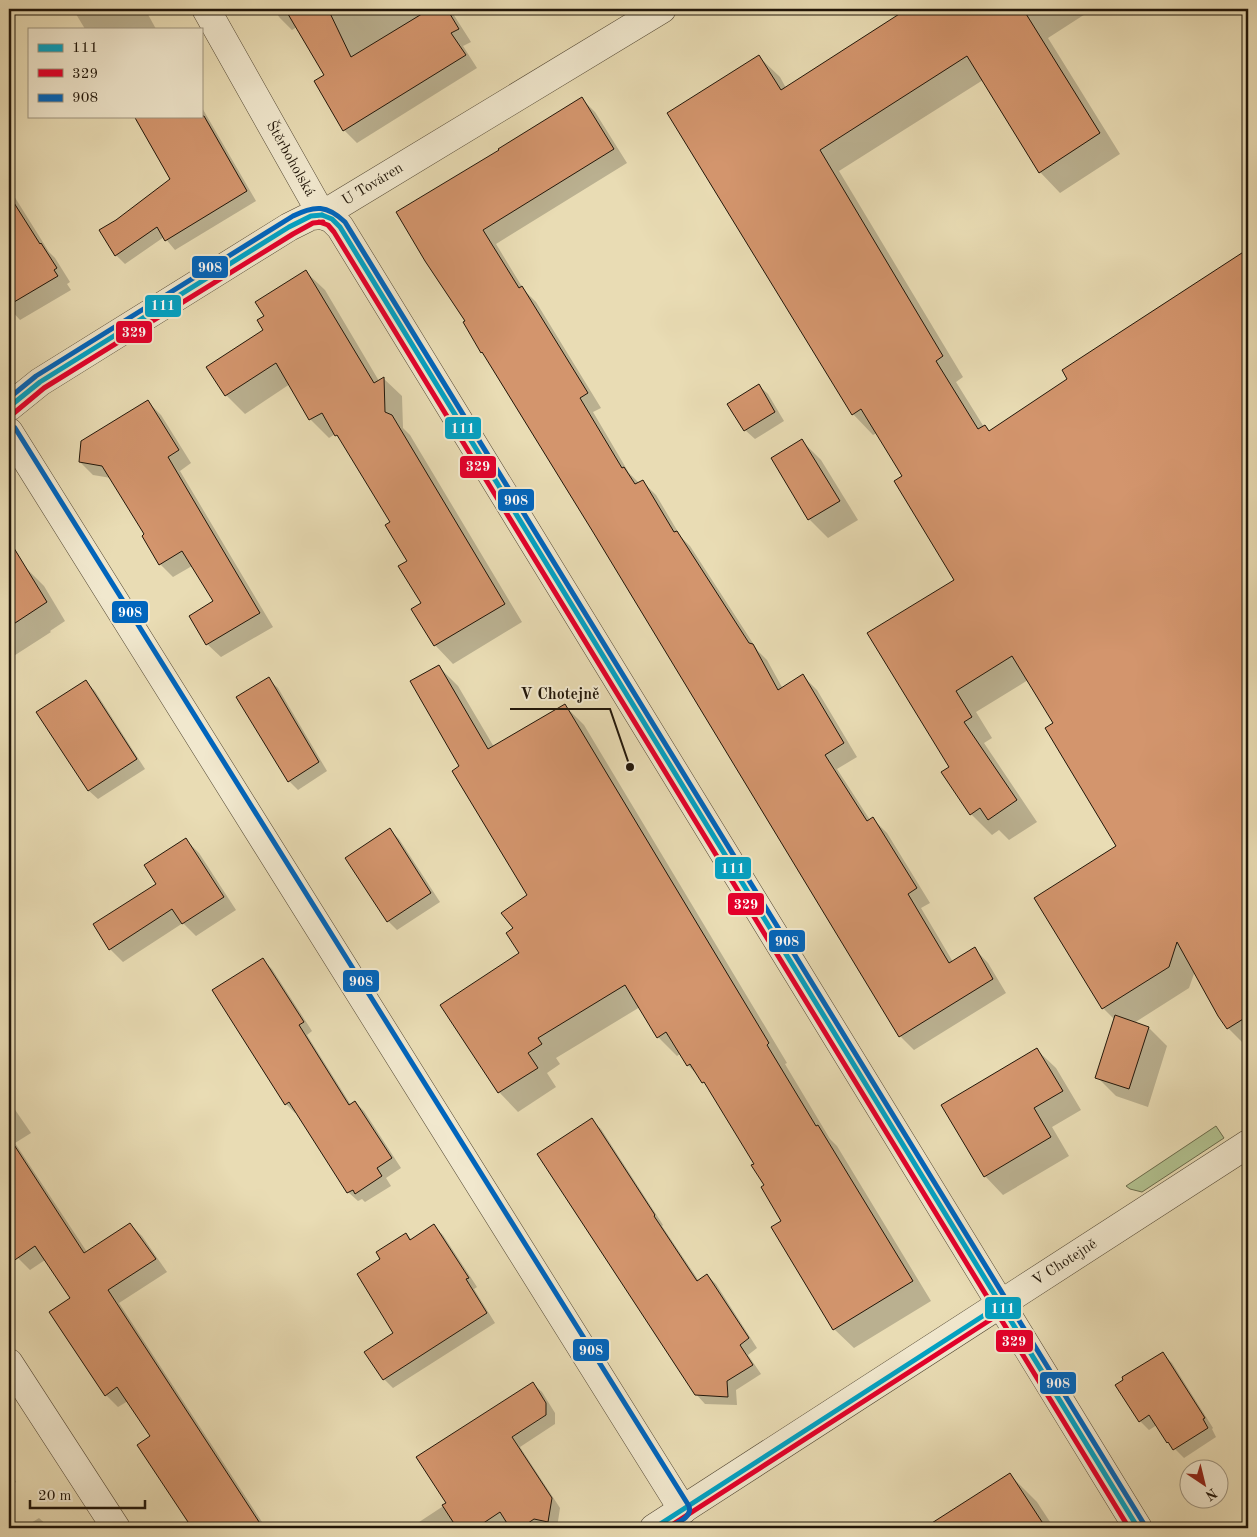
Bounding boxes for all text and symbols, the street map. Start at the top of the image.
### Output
legend [28,28,202,118]
text: 111 [72,41,98,56]
text: 329 [72,67,98,82]
text: 908 [72,91,98,106]
street label: Štěrboholská [263,117,318,200]
street label: U Továren [339,160,406,208]
line badge: 908 [191,255,229,279]
text: 908 [198,261,222,275]
line badge: 111 [144,294,182,318]
text: 111 [151,299,175,313]
line badge: 329 [115,320,153,344]
text: 329 [122,326,146,340]
line badge: 111 [444,416,482,440]
text: 111 [451,422,475,436]
line badge: 329 [459,455,497,479]
text: 329 [466,460,490,474]
line badge: 908 [497,488,535,512]
text: 908 [504,494,528,508]
line badge: 908 [111,600,149,624]
text: 908 [118,606,142,620]
callout: V Chotejně [510,678,610,709]
text: V Chotejně [520,687,600,703]
line badge: 111 [714,856,752,880]
text: 111 [721,862,745,876]
line badge: 329 [727,892,765,916]
text: 329 [734,898,758,912]
line badge: 908 [768,929,806,953]
text: 908 [775,935,799,949]
line badge: 908 [342,969,380,993]
text: 908 [349,975,373,989]
street label: V Chotejně [1030,1236,1100,1289]
line badge: 111 [984,1296,1022,1320]
text: 111 [991,1302,1015,1316]
line badge: 329 [995,1329,1034,1353]
text: 329 [1002,1335,1026,1349]
line badge: 908 [572,1338,610,1362]
text: 908 [579,1344,603,1358]
line badge: 908 [1039,1371,1077,1395]
text: 908 [1046,1377,1070,1391]
north arrow [1180,1460,1230,1510]
scale bar [30,1477,145,1509]
text: N [1202,1485,1219,1503]
text: 20 m [38,1489,72,1504]

